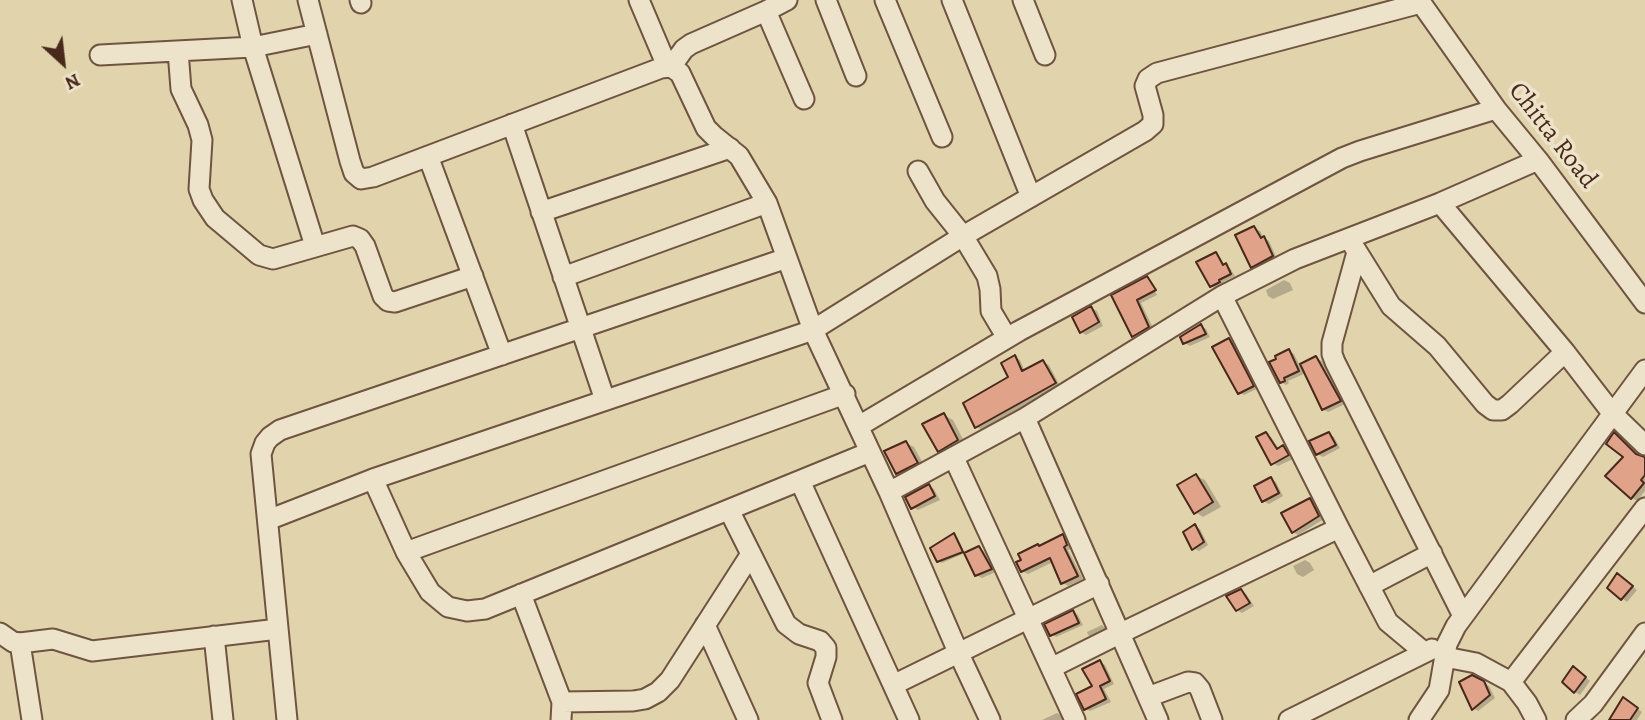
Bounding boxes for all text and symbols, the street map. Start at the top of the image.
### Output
north arrow [28,28,98,98]
text: N [60,67,85,96]
street label: Chitta Road [1501,77,1603,195]

